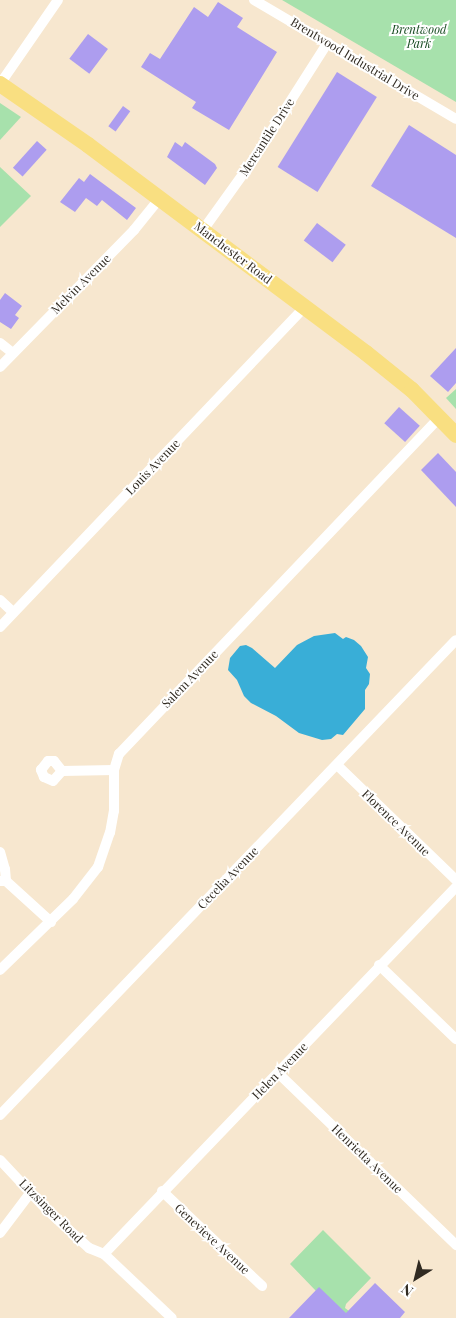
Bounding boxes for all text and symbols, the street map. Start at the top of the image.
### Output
street label: Brentwood Industrial Drive [288,15,422,103]
park label: Brentwood Park [391,23,447,51]
street label: Mercantile Drive [236,95,298,179]
street label: Manchester Road [191,219,275,287]
street label: Melvin Avenue [48,251,114,317]
street label: Louis Avenue [123,436,183,498]
street label: Salem Avenue [159,647,221,711]
street label: Florence Avenue [359,787,433,859]
street label: Cecelia Avenue [194,844,262,912]
street label: Helen Avenue [249,1039,311,1103]
street label: Henrietta Avenue [328,1121,406,1197]
street label: Litzsinger Road [16,1176,86,1246]
street label: Genevieve Avenue [171,1200,253,1278]
north arrow [391,1253,441,1303]
text: N [397,1280,417,1301]

